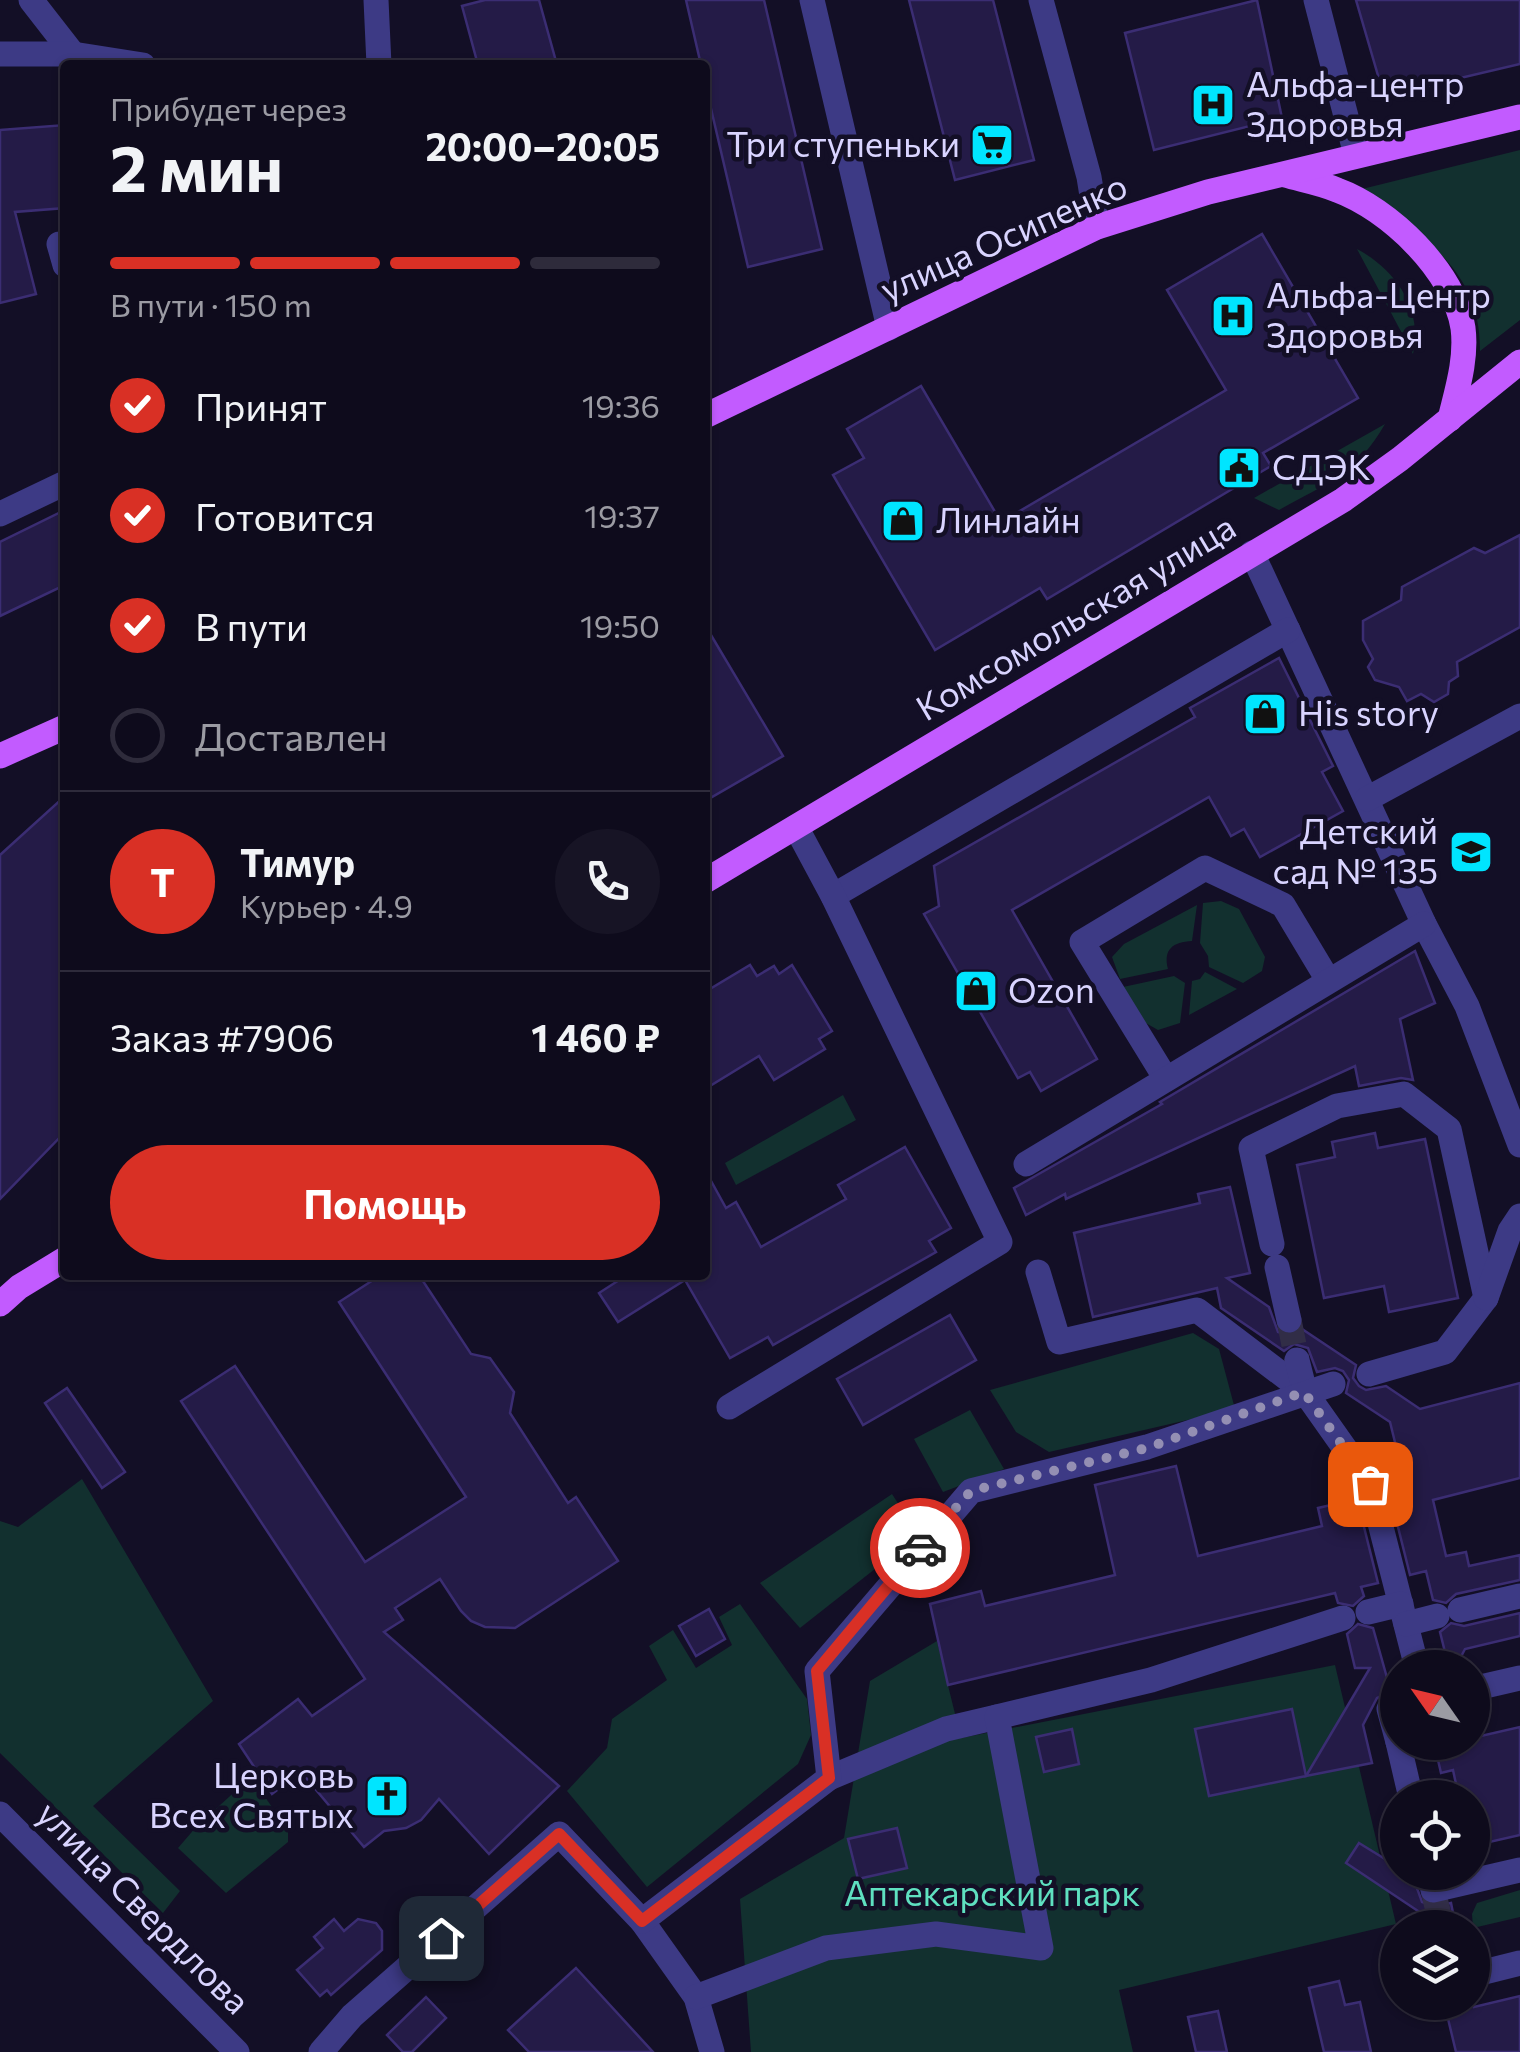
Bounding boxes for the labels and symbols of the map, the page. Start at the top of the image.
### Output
place label: Альфа-центр Здоровья [1246,61,1465,144]
hospital icon: Альфа-центр Здоровья [1190,82,1236,128]
place label: Три ступеньки [726,121,960,164]
supermarket icon: Три ступеньки [969,122,1015,168]
street label: улица Осипенко [873,162,1133,309]
place label: Альфа-Центр Здоровья [1266,272,1491,355]
hospital icon: Альфа-Центр Здоровья [1210,293,1256,339]
place label: СДЭК [1272,444,1371,487]
public building icon: СДЭК [1216,445,1262,491]
place label: Линлайн [936,497,1081,540]
shop icon: Линлайн [880,498,926,544]
street label: Комсомольская улица [907,504,1242,728]
place label: His story [1298,690,1439,733]
shop icon: His story [1242,691,1288,737]
place label: Детский сад № 135 [1273,808,1438,891]
school or university icon: Детский сад № 135 [1448,829,1494,875]
place label: Ozon [1008,967,1095,1010]
shop icon: Ozon [953,968,999,1014]
pin [1328,1442,1413,1527]
courier [870,1498,970,1598]
north arrow [1380,1650,1490,1760]
place label: Церковь Всех Святых [149,1752,354,1835]
church icon: Церковь Всех Святых [364,1773,410,1819]
street label: улица Свердлова [30,1791,260,2021]
park label: Аптекарский парк [844,1870,1140,1913]
pin [399,1896,484,1981]

